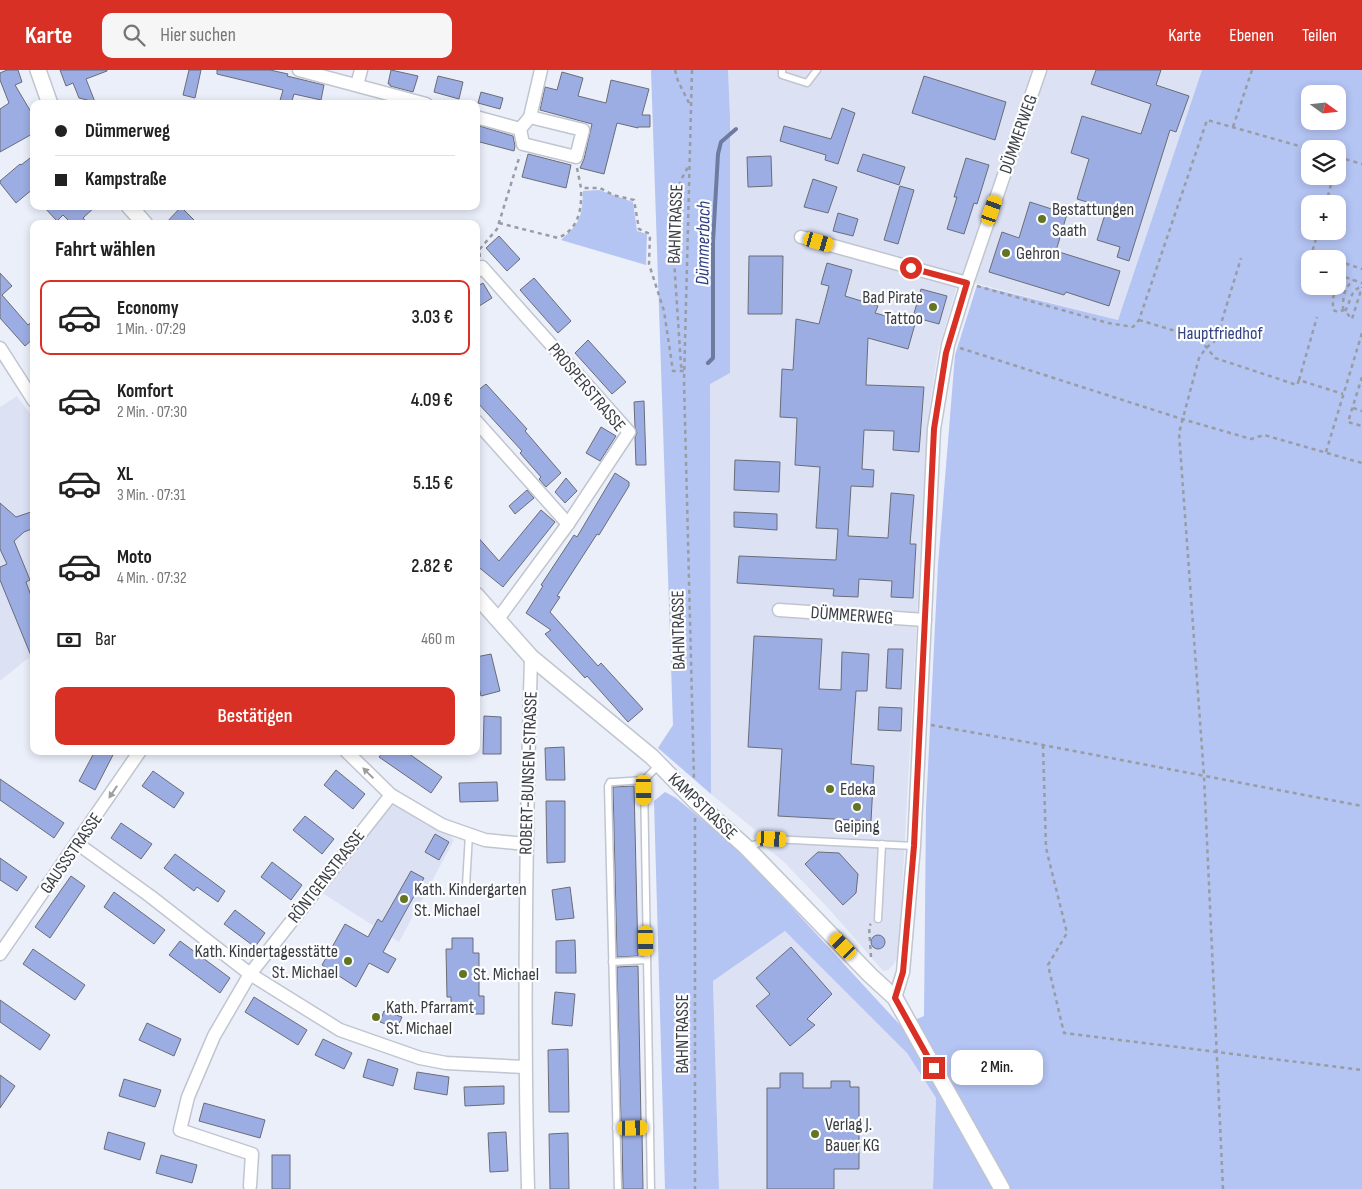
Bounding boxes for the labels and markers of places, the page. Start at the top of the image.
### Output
place label: Bestattungen Saath [1052,199,1134,241]
marker: Bestattungen Saath [1036,213,1048,225]
place label: Gehron [1016,243,1060,264]
marker: Gehron [1000,247,1012,259]
place label: Bad Pirate Tattoo [862,287,923,329]
marker: Bad Pirate Tattoo [927,301,939,313]
place label: Edeka [840,779,876,800]
marker: Edeka [824,783,836,795]
marker: Geiping [851,801,863,813]
place label: Geiping [834,816,880,837]
place label: Kath. Kindergarten St. Michael [414,879,527,921]
marker: Kath. Kindergarten St. Michael [398,893,410,905]
place label: Kath. Kindertagesstätte St. Michael [194,941,338,983]
marker: Kath. Kindertagesstätte St. Michael [342,955,354,967]
place label: St. Michael [473,964,539,985]
marker: St. Michael [457,968,469,980]
place label: Kath. Pfarramt St. Michael [386,997,475,1039]
marker: Kath. Pfarramt St. Michael [370,1011,382,1023]
place label: Verlag J. Bauer KG [825,1114,880,1156]
marker: Verlag J. Bauer KG [809,1128,821,1140]

